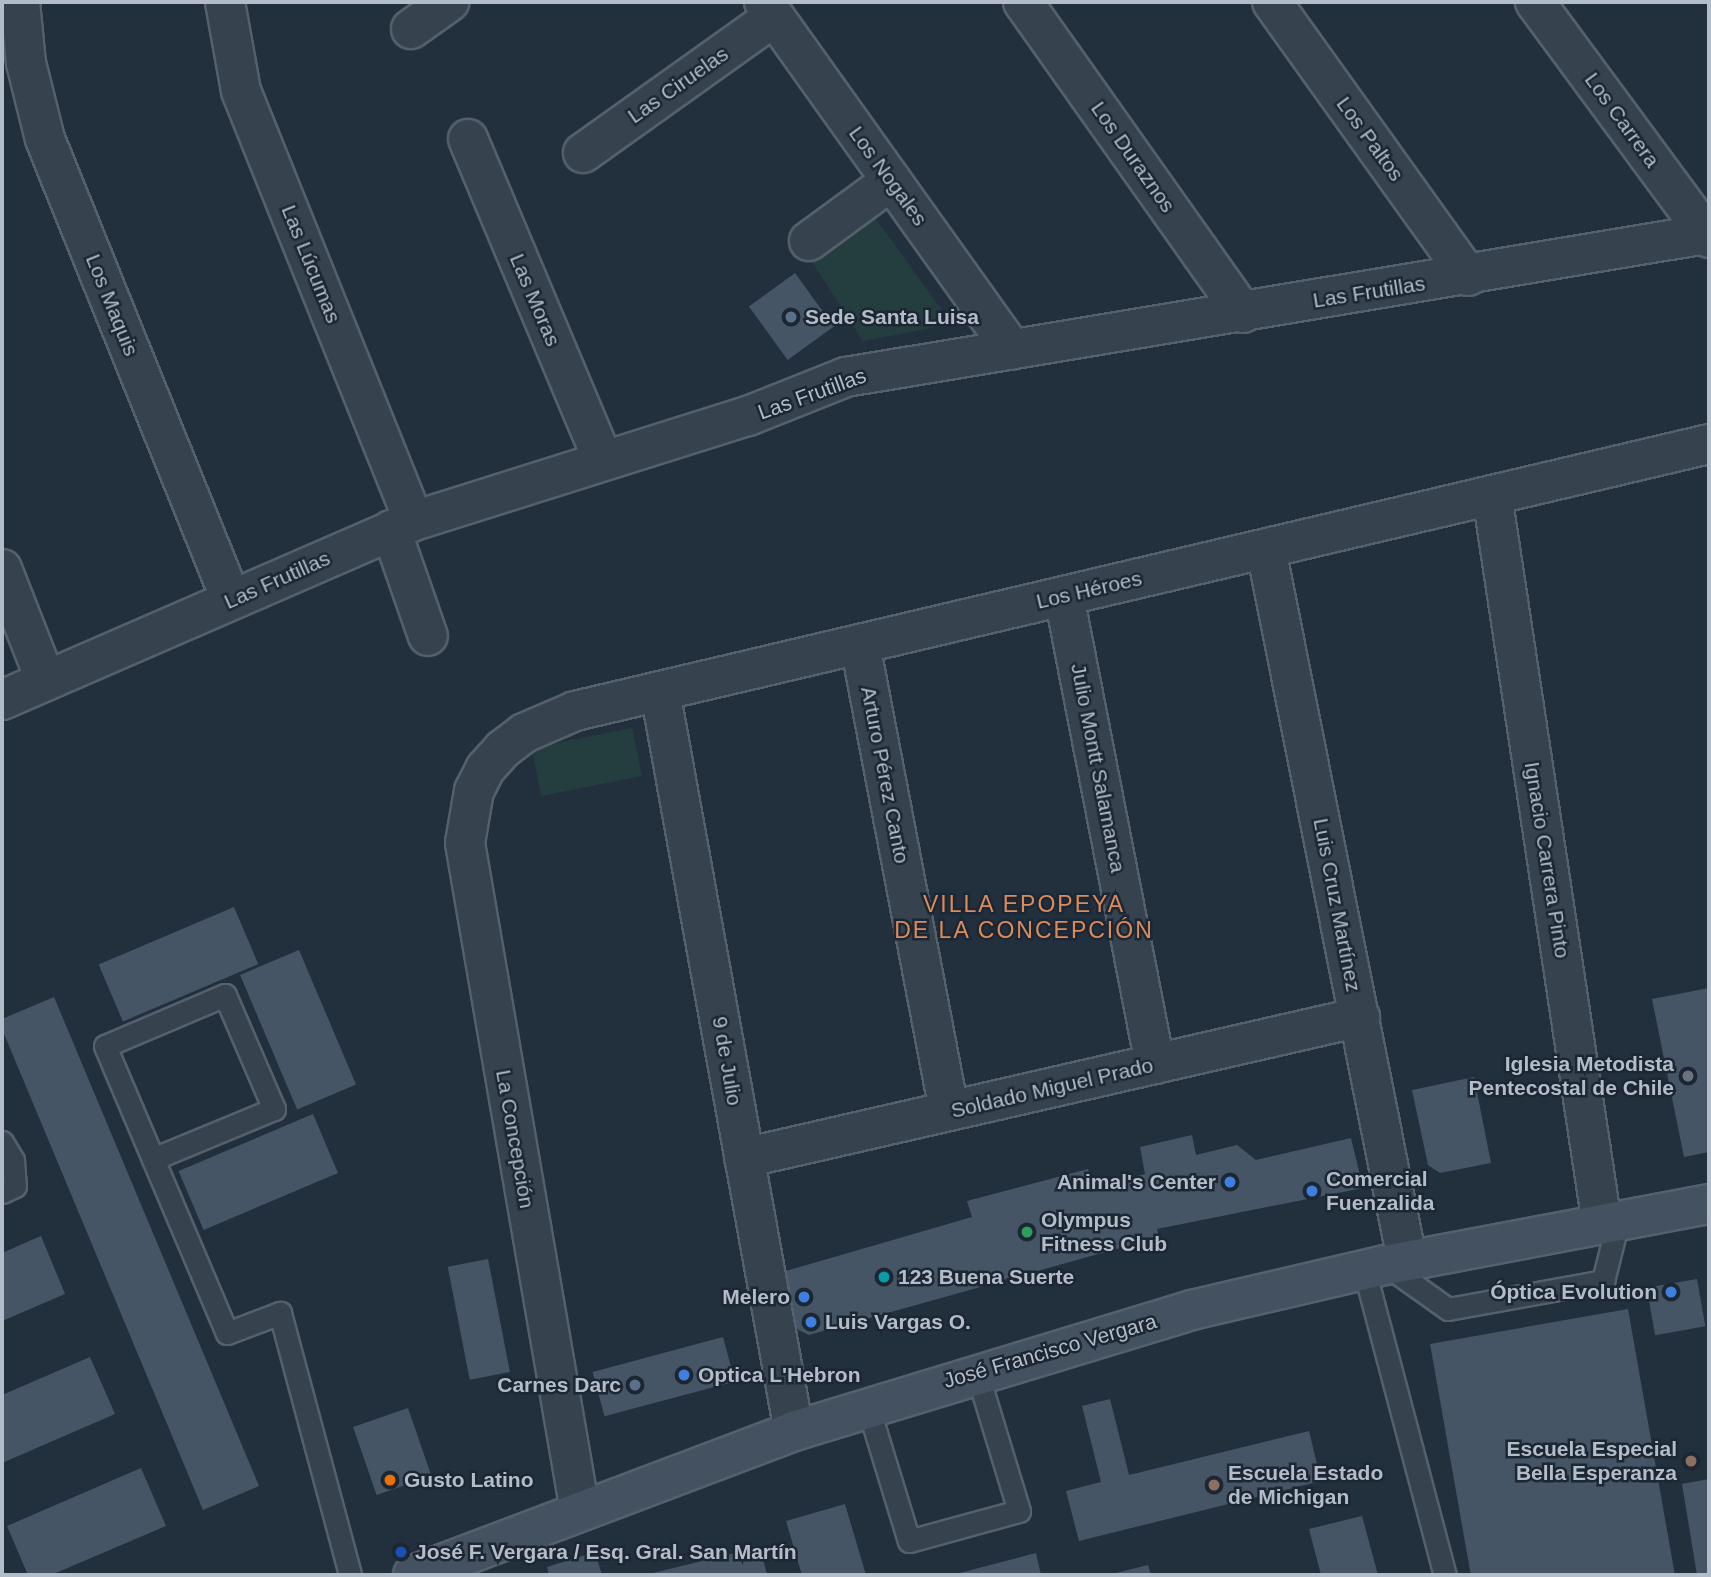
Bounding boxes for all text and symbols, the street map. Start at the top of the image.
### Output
street label: Las Ciruelas [623,41,733,129]
street label: Los Carrera [1579,68,1665,172]
street label: Los Paltos [1331,92,1409,186]
street label: Los Duraznos [1086,97,1180,217]
street label: Los Nogales [843,121,933,231]
street label: Las Lúcumas [276,201,346,327]
street label: Los Maquis [80,250,144,360]
street label: Las Moras [504,250,566,350]
street label: Las Frutillas [1311,271,1427,313]
place label: Sede Santa Luisa [805,304,979,330]
marker: Sede Santa Luisa [783,309,799,325]
street label: Las Frutillas [755,363,869,425]
street label: Las Frutillas [220,545,334,615]
street label: Los Héroes [1034,566,1144,614]
street label: Julio Montt Salamanca [1065,661,1131,875]
street label: Arturo Pérez Canto [855,684,915,866]
street label: Ignacio Carrera Pinto [1519,760,1575,960]
street label: Luis Cruz Martínez [1308,816,1366,994]
district label: VILLA EPOPEYA DE LA CONCEPCIÓN [896,890,1152,944]
street label: 9 de Julio [707,1015,747,1107]
place label: Iglesia Metodista Pentecostal de Chile [1469,1051,1674,1101]
street label: Soldado Miguel Prado [948,1052,1156,1124]
street label: La Concepción [490,1068,540,1210]
marker: Iglesia Metodista Pentecostal de Chile [1680,1068,1696,1084]
place label: Comercial Fuenzalida [1326,1166,1435,1216]
place label: Animal's Center [1057,1169,1216,1195]
marker: Animal's Center [1222,1174,1238,1190]
marker: Comercial Fuenzalida [1304,1183,1320,1199]
place label: Olympus Fitness Club [1041,1207,1167,1257]
marker: Olympus Fitness Club [1019,1224,1035,1240]
place label: 123 Buena Suerte [898,1264,1074,1290]
marker: 123 Buena Suerte [876,1269,892,1285]
place label: Óptica Evolution [1490,1279,1657,1305]
place label: Melero [722,1284,790,1310]
marker: Óptica Evolution [1663,1284,1679,1300]
marker: Melero [796,1289,812,1305]
street label: José Francisco Vergara [940,1308,1160,1394]
place label: Luis Vargas O. [825,1309,971,1335]
marker: Luis Vargas O. [803,1314,819,1330]
place label: Optica L'Hebron [698,1362,861,1388]
marker: Optica L'Hebron [676,1367,692,1383]
place label: Carnes Darc [497,1372,621,1398]
marker: Carnes Darc [627,1377,643,1393]
place label: Escuela Especial Bella Esperanza [1507,1436,1677,1486]
marker: Escuela Especial Bella Esperanza [1683,1453,1699,1469]
place label: Escuela Estado de Michigan [1228,1460,1383,1510]
place label: Gusto Latino [404,1467,533,1493]
marker: Gusto Latino [382,1472,398,1488]
marker: Escuela Estado de Michigan [1206,1477,1222,1493]
place label: José F. Vergara / Esq. Gral. San Martín [415,1539,797,1565]
marker: José F. Vergara / Esq. Gral. San Martín [393,1544,409,1560]

